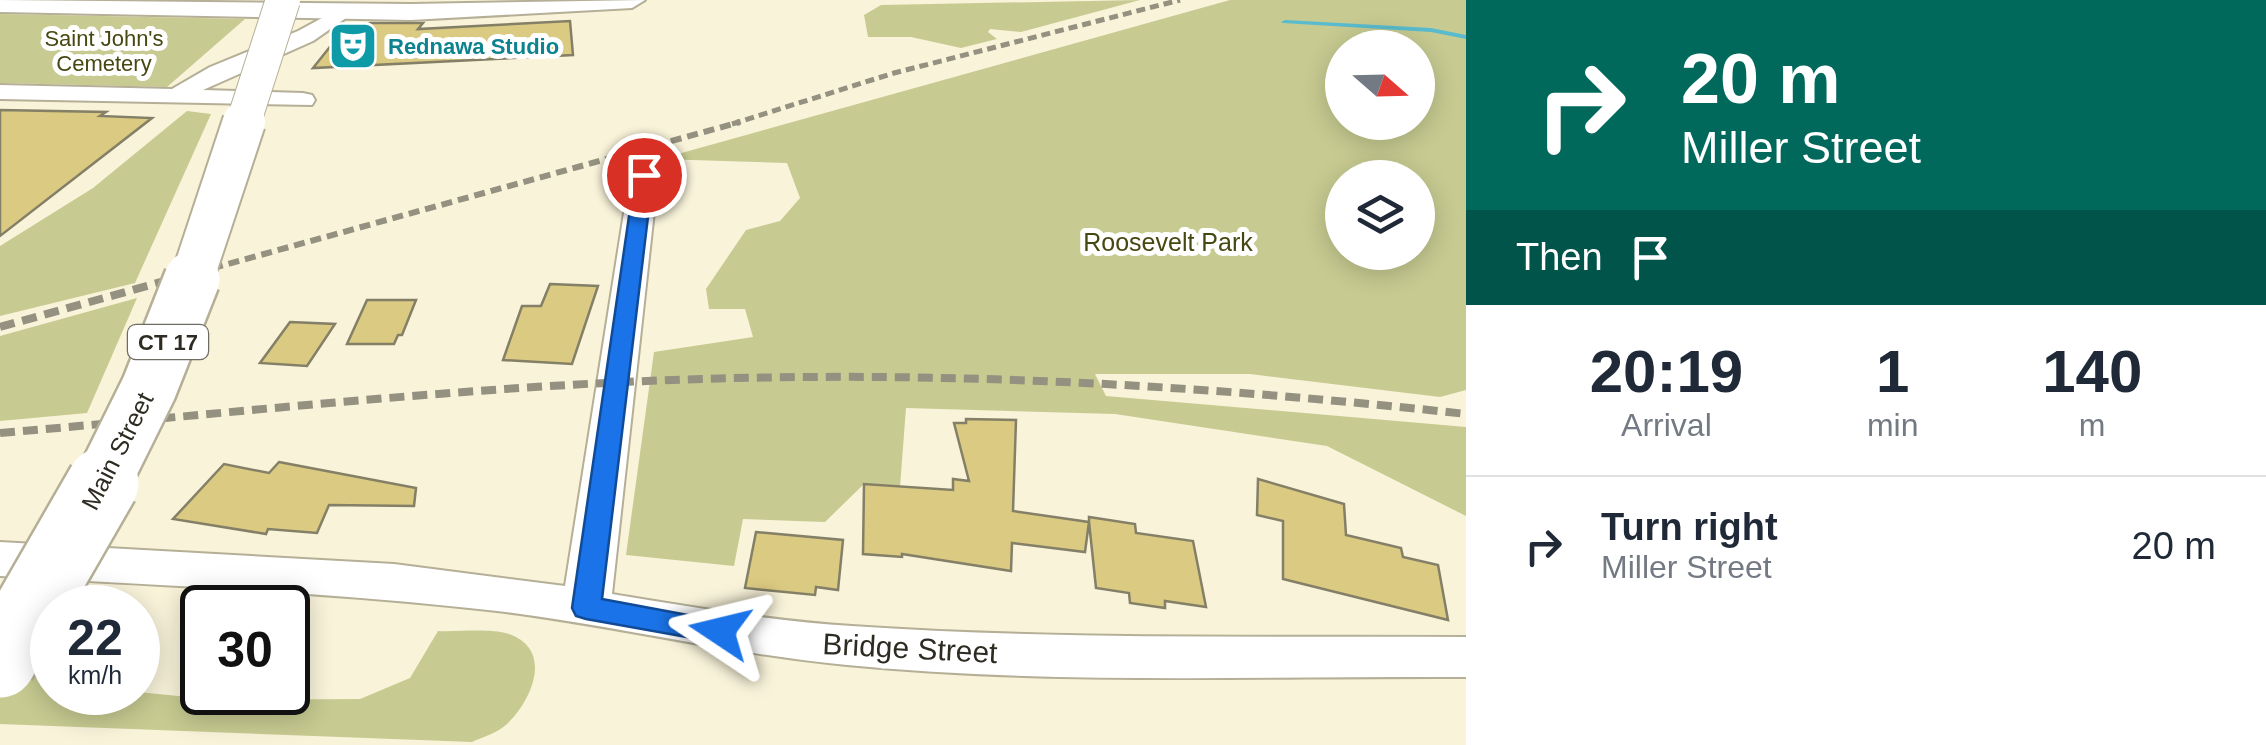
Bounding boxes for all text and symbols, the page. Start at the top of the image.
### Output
theatre icon: Rednawa Studio [327,20,379,72]
park label: Saint John's Cemetery [44,26,164,76]
north arrow [1325,30,1435,140]
map controls [1325,30,1435,270]
place label: Rednawa Studio [388,34,559,59]
icon: right [1516,40,1646,170]
text: 20 m [1681,40,1841,118]
text: Miller Street [1681,122,1921,173]
pin [602,133,687,218]
icon: arrive [617,148,672,203]
button: layers [1325,160,1435,270]
park label: Roosevelt Park [1083,228,1253,256]
icon: arrive [1623,230,1678,285]
text: Then [1516,236,1603,278]
road number: CT 17 [128,325,208,359]
text: 20:19 [1590,338,1743,405]
text: 1 [1876,338,1909,405]
text: 140 [2042,338,2142,405]
street label: Main Street [76,388,159,514]
text: Arrival [1621,407,1712,443]
text: min [1867,407,1918,443]
text: m [2079,407,2106,443]
text: Turn right [1601,506,1778,548]
icon: right [1516,519,1571,574]
text: 20 m [2132,525,2216,567]
text: Miller Street [1601,549,1772,585]
position arrow [668,579,772,683]
speed limit sign: 30 [180,585,310,715]
text: 22 [67,610,123,666]
street label: Bridge Street [822,627,999,669]
text: km/h [68,661,122,689]

